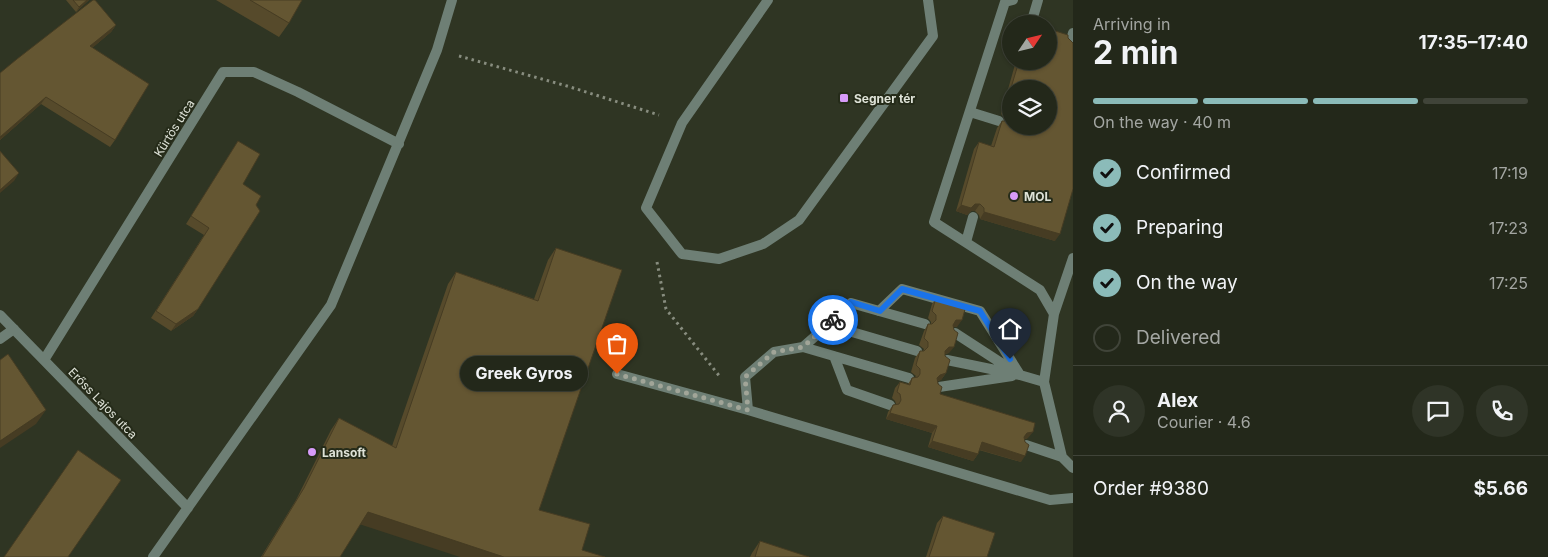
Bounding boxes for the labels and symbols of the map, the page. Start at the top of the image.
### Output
north arrow [1002,15,1058,70]
place label: Segner tér [854,91,915,106]
marker: Segner tér [838,92,850,104]
street label: Kürtös utca [150,97,198,159]
place label: MOL [1024,189,1051,204]
marker: MOL [1008,190,1020,202]
courier [808,295,858,345]
pin [989,308,1031,359]
pin [596,323,638,374]
callout: Greek Gyros [460,356,587,392]
street label: Erőss Lajos utca [65,364,141,442]
place label: Lansoft [322,445,367,460]
marker: Lansoft [306,446,318,458]

